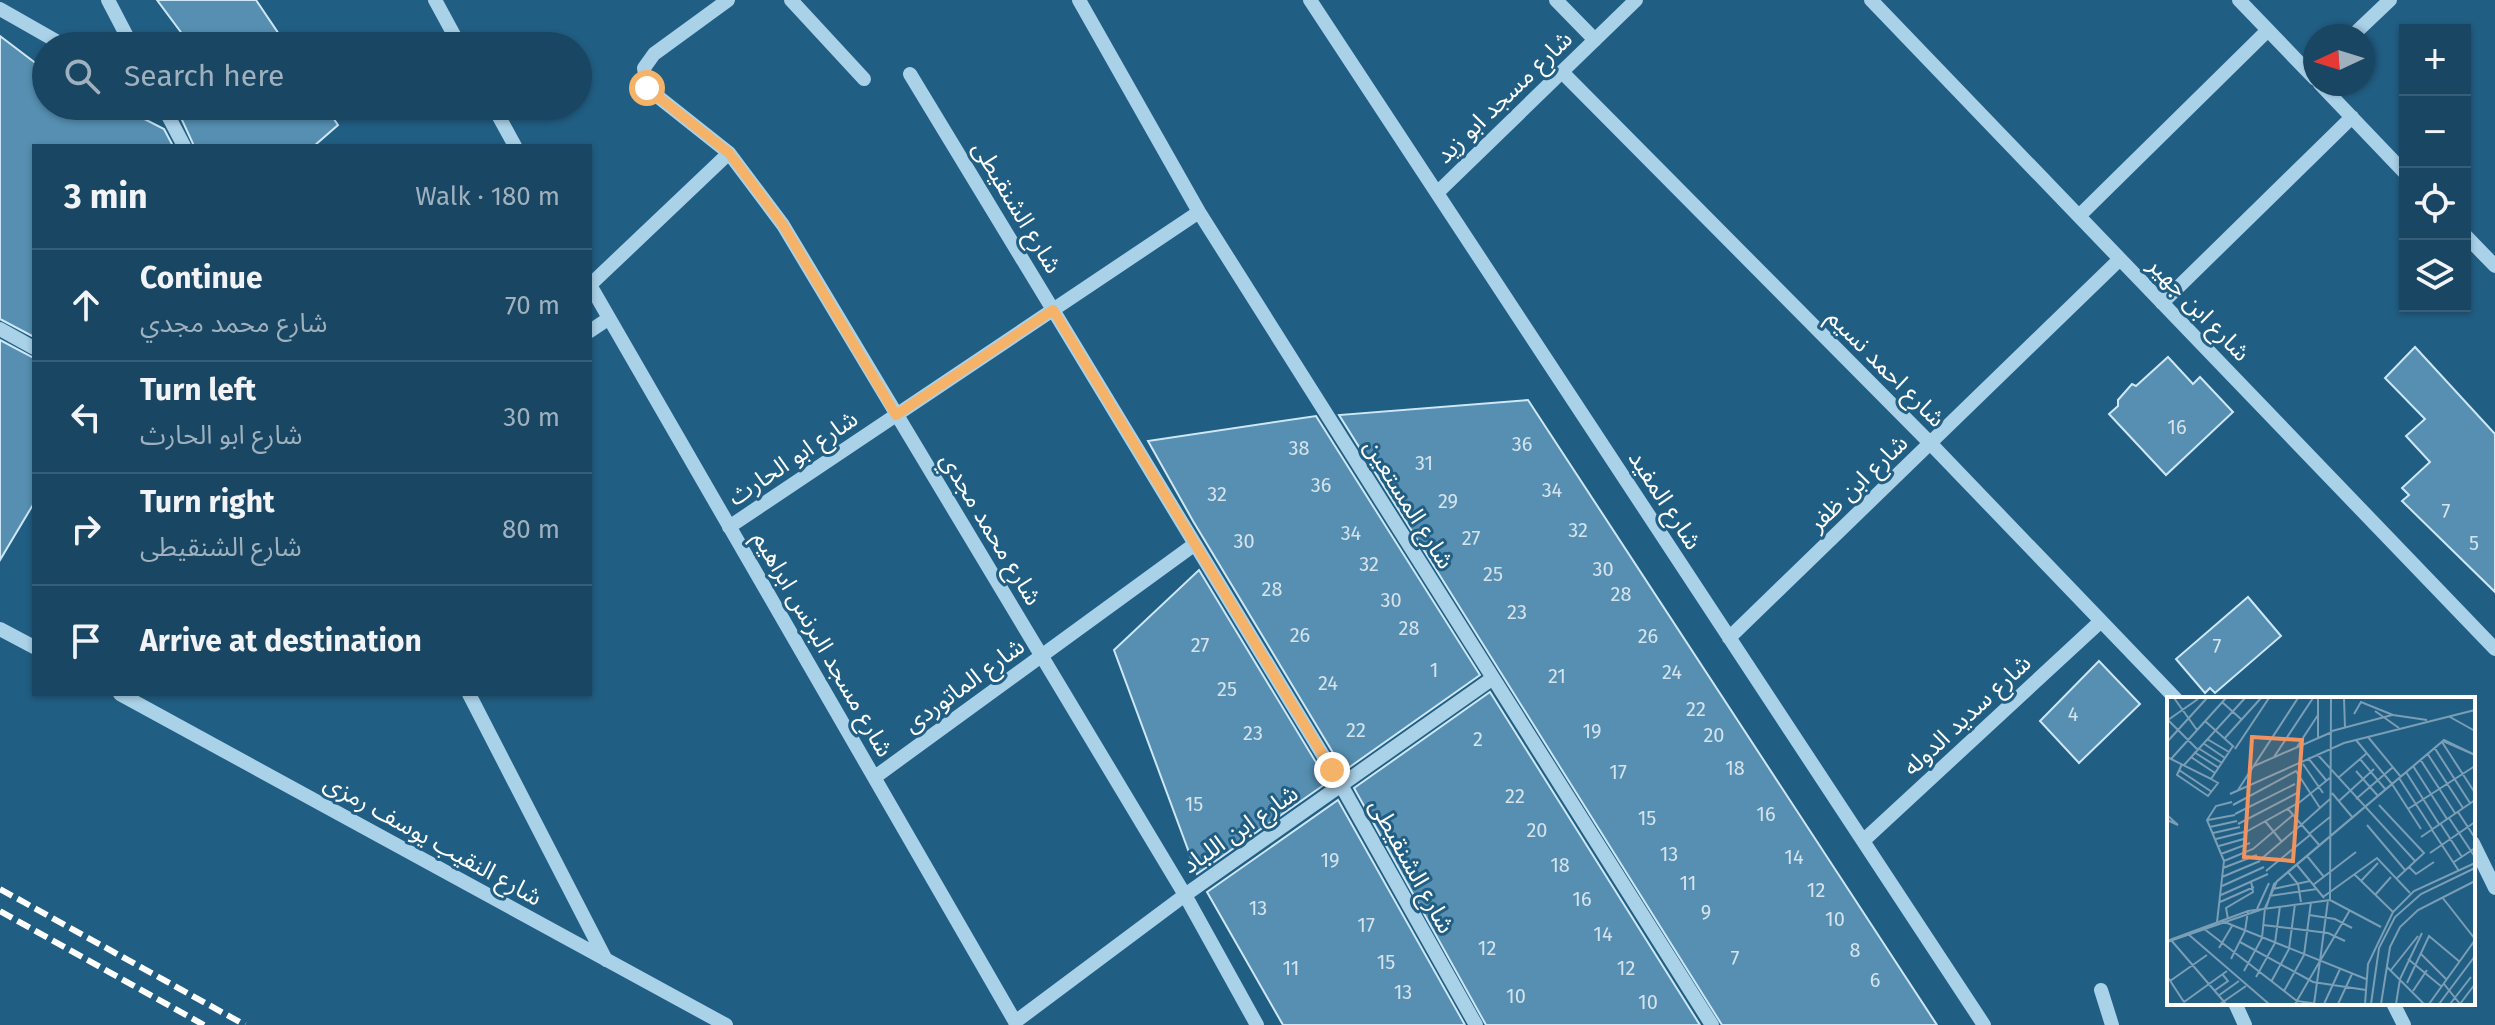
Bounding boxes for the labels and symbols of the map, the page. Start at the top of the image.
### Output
north arrow [2303,24,2375,96]
street label: شارع مسجد ابو زيد [1430,25,1580,171]
route start [629,70,665,106]
street label: شارع الشنقيطى [964,136,1067,280]
street label: شارع ابن جهير [2140,250,2256,369]
street label: شارع احمد نسيم [1819,303,1951,435]
street label: شارع ابو الحارث [723,404,865,514]
house number: 16 [2167,415,2187,439]
street label: شارع ابن ظفر [1802,429,1915,540]
house number: 36 [1512,432,1532,456]
street label: شارع المستعين [1356,434,1460,575]
house number: 38 [1289,436,1310,460]
street label: شارع المفيد [1620,445,1707,556]
street label: شارع محمد مجدي [931,448,1048,613]
house number: 31 [1415,451,1433,475]
house number: 36 [1311,473,1331,497]
house number: 34 [1542,478,1563,502]
house number: 32 [1207,482,1227,506]
house number: 29 [1438,489,1458,513]
house number: 7 [2442,499,2451,523]
house number: 32 [1568,518,1588,542]
house number: 34 [1341,521,1362,545]
street label: شارع مسجد البرنس ابراهيم [744,526,899,763]
house number: 27 [1462,526,1480,550]
house number: 30 [1233,529,1255,553]
house number: 5 [2469,531,2479,555]
house number: 32 [1359,552,1379,576]
house number: 30 [1592,557,1614,581]
house number: 25 [1483,562,1503,586]
house number: 28 [1262,577,1282,601]
house number: 28 [1611,582,1631,606]
house number: 30 [1380,588,1402,612]
house number: 23 [1507,600,1527,624]
house number: 28 [1399,616,1419,640]
house number: 26 [1290,623,1310,647]
house number: 26 [1638,624,1658,648]
street label: شارع الماتوردى [898,632,1032,741]
house number: 27 [1191,633,1209,657]
house number: 7 [2213,634,2222,658]
street label: شارع سديد الدوله [1897,649,2039,783]
house number: 1 [1430,658,1438,682]
house number: 24 [1662,660,1682,684]
house number: 21 [1548,664,1566,688]
house number: 24 [1318,671,1338,695]
house number: 25 [1217,677,1237,701]
house number: 22 [1686,697,1706,721]
inset map [2167,697,2475,1005]
house number: 4 [2068,702,2079,726]
house number: 22 [1346,718,1366,742]
house number: 19 [1582,719,1602,743]
house number: 23 [1243,721,1263,745]
house number: 20 [1703,723,1725,747]
house number: 2 [1473,727,1483,751]
route end [1314,752,1350,788]
house number: 18 [1725,756,1745,780]
house number: 17 [1609,760,1627,784]
street label: شارع النقيب يوسف رمزى [318,768,547,914]
street label: شارع ابن اللباد [1177,779,1305,882]
house number: 22 [1505,784,1525,808]
house number: 15 [1185,792,1203,816]
street label: شارع الشنقيطى [1361,794,1460,940]
house number: 16 [1756,802,1776,826]
house number: 15 [1638,806,1656,830]
house number: 20 [1526,818,1548,842]
house number: 13 [1660,842,1678,866]
house number: 14 [1784,845,1804,869]
house number: 19 [1320,848,1340,872]
house number: 18 [1550,853,1570,877]
house number: 11 [1679,871,1697,895]
house number: 12 [1807,878,1825,902]
house number: 16 [1572,887,1592,911]
house number: 13 [1249,896,1267,920]
house number: 9 [1701,900,1711,924]
house number: 10 [1825,907,1845,931]
house number: 17 [1357,913,1375,937]
house number: 14 [1593,922,1613,946]
house number: 12 [1478,936,1496,960]
house number: 8 [1849,938,1861,962]
house number: 7 [1731,946,1740,970]
house number: 15 [1377,950,1395,974]
house number: 11 [1282,956,1300,980]
house number: 12 [1617,956,1635,980]
house number: 6 [1870,968,1880,992]
house number: 13 [1394,980,1412,1004]
house number: 10 [1506,984,1526,1008]
house number: 10 [1638,990,1658,1014]

